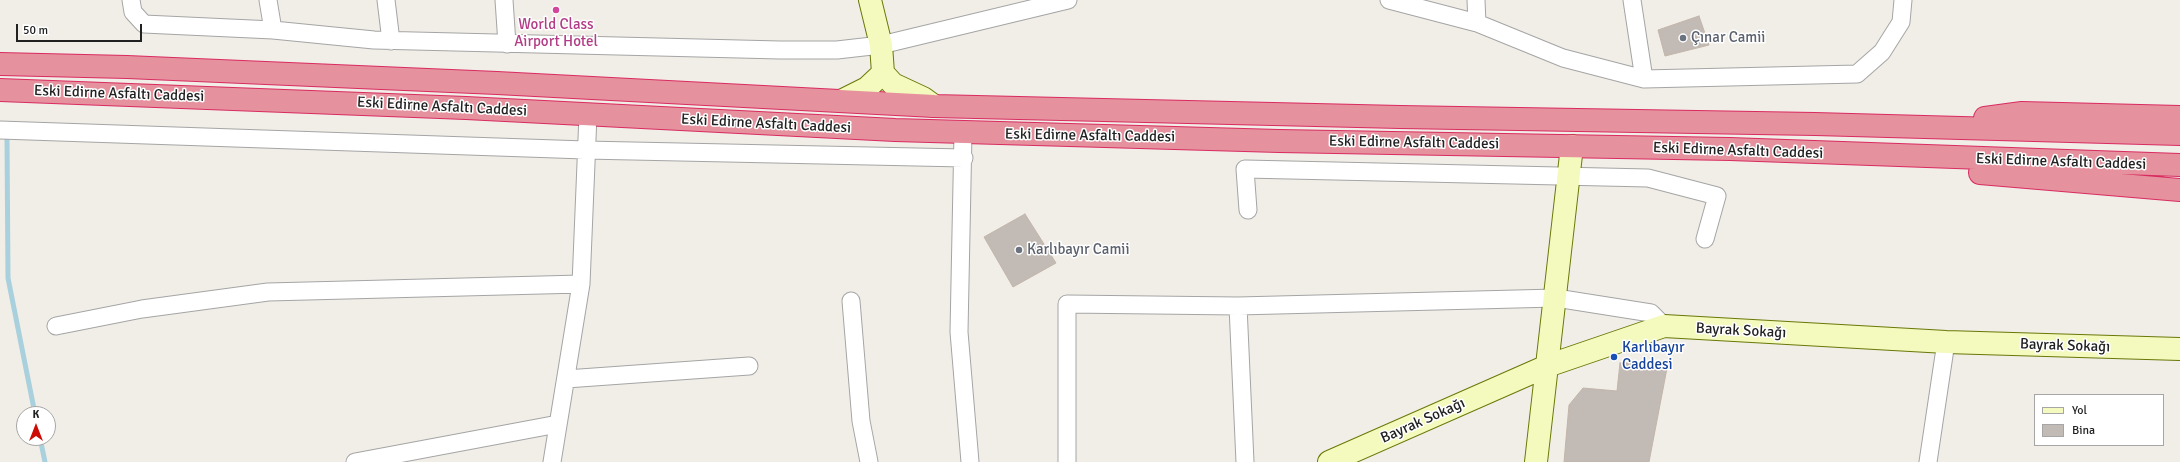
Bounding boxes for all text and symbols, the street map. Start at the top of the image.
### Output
marker: World Class Airport Hotel [551,5,561,15]
scale bar [18,16,144,42]
place label: World Class Airport Hotel [514,16,598,51]
text: 50 m [23,23,48,38]
place label: Çınar Camii [1691,29,1765,47]
marker: Çınar Camii [1678,33,1688,43]
street label: Eski Edirne Asfaltı Caddesi [34,82,204,106]
street label: Eski Edirne Asfaltı Caddesi [356,94,528,120]
street label: Eski Edirne Asfaltı Caddesi [680,111,852,137]
street label: Eski Edirne Asfaltı Caddesi [1005,126,1175,146]
street label: Eski Edirne Asfaltı Caddesi [1329,133,1499,153]
street label: Eski Edirne Asfaltı Caddesi [1653,139,1823,163]
street label: Eski Edirne Asfaltı Caddesi [1976,150,2146,174]
place label: Karlıbayır Camii [1027,241,1129,259]
marker: Karlıbayır Camii [1014,245,1024,255]
street label: Bayrak Sokağı [1695,320,1787,342]
street label: Bayrak Sokağı [2019,335,2111,357]
place label: Karlıbayır Caddesi [1622,339,1685,374]
marker: Karlıbayır Caddesi [1609,352,1619,362]
street label: Bayrak Sokağı [1378,394,1468,448]
legend [2034,394,2164,446]
text: Yol [2072,403,2087,418]
north arrow [16,406,56,446]
text: K [33,408,39,421]
text: Bina [2072,423,2095,438]

